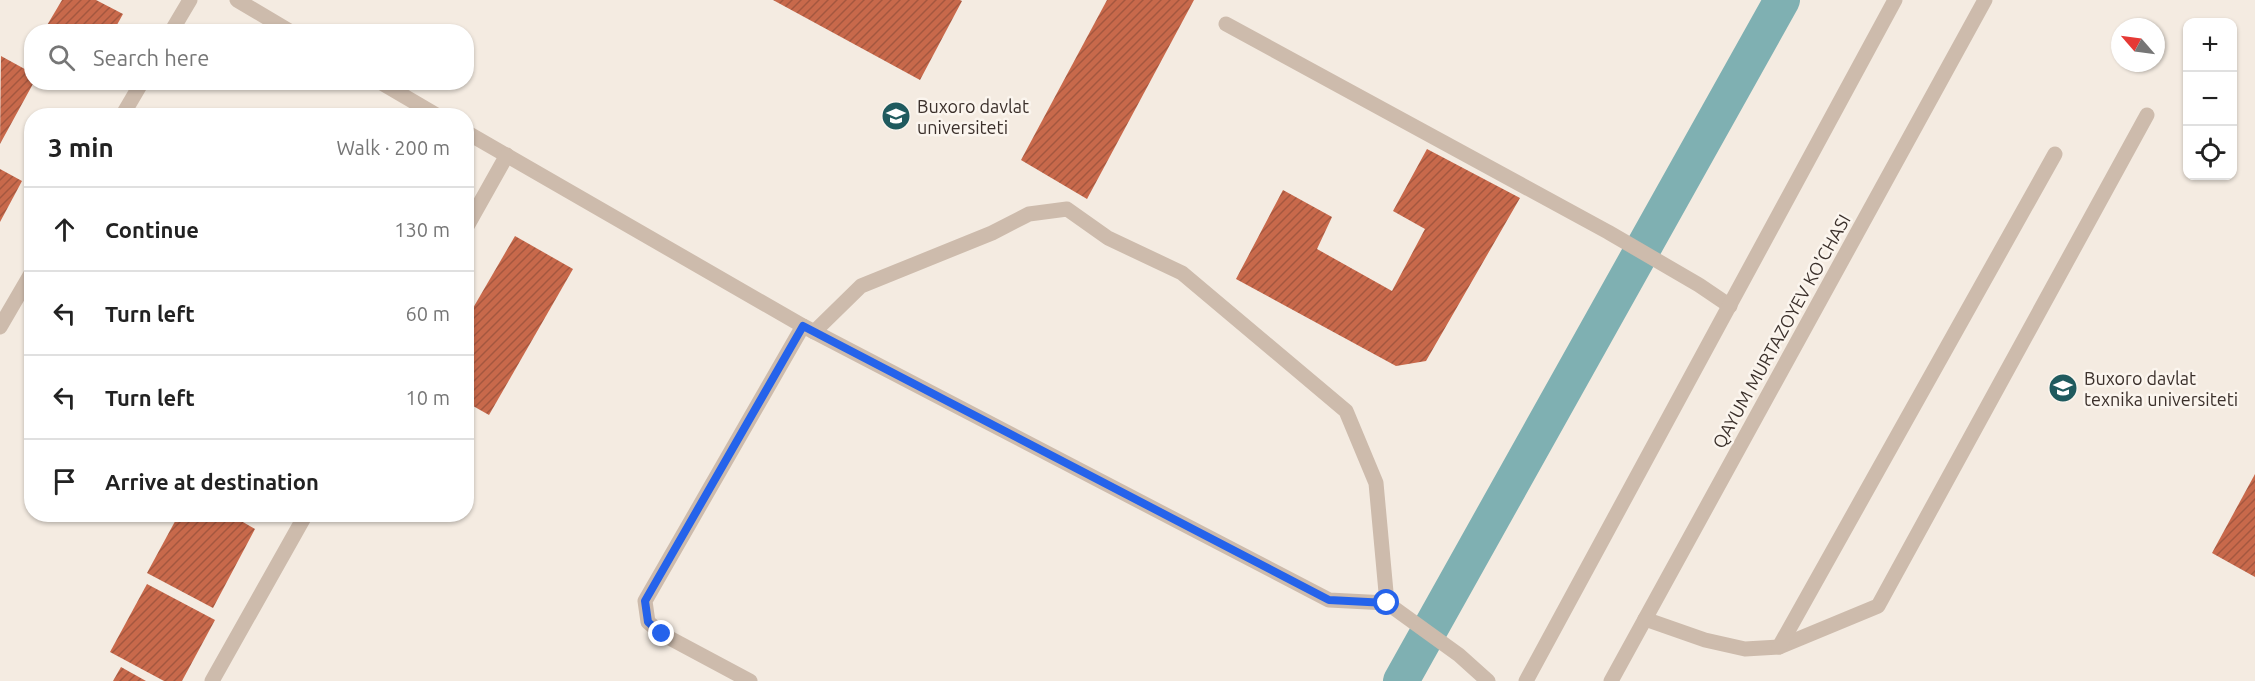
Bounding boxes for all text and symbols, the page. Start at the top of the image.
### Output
north arrow [2111,18,2165,72]
map controls [2183,18,2237,180]
button: + [2183,18,2237,72]
search box [24,24,474,90]
icon: search [45,41,78,74]
text: Search here [93,45,209,70]
button: − [2183,72,2237,126]
place label: Buxoro davlat universiteti [917,96,1029,137]
school or university icon: Buxoro davlat universiteti [880,100,912,132]
button: locate [2183,126,2237,180]
text: 3 min [48,133,114,162]
text: Walk · 200 m [337,136,450,159]
street label: QAYUM MURTAZOYEV KO'CHASI [1708,211,1855,452]
icon: ahead [48,213,81,246]
text: Continue [105,217,199,242]
text: 130 m [394,218,450,241]
icon: left [48,297,81,330]
text: Turn left [105,301,195,326]
text: 60 m [406,302,450,325]
place label: Buxoro davlat texnika universiteti [2084,368,2238,409]
school or university icon: Buxoro davlat texnika universiteti [2047,372,2079,404]
icon: left [48,381,81,414]
text: Turn left [105,385,195,410]
text: 10 m [406,386,450,409]
icon: arrive [48,465,81,498]
text: Arrive at destination [105,469,319,494]
route start [1373,589,1399,615]
route end [648,620,674,646]

